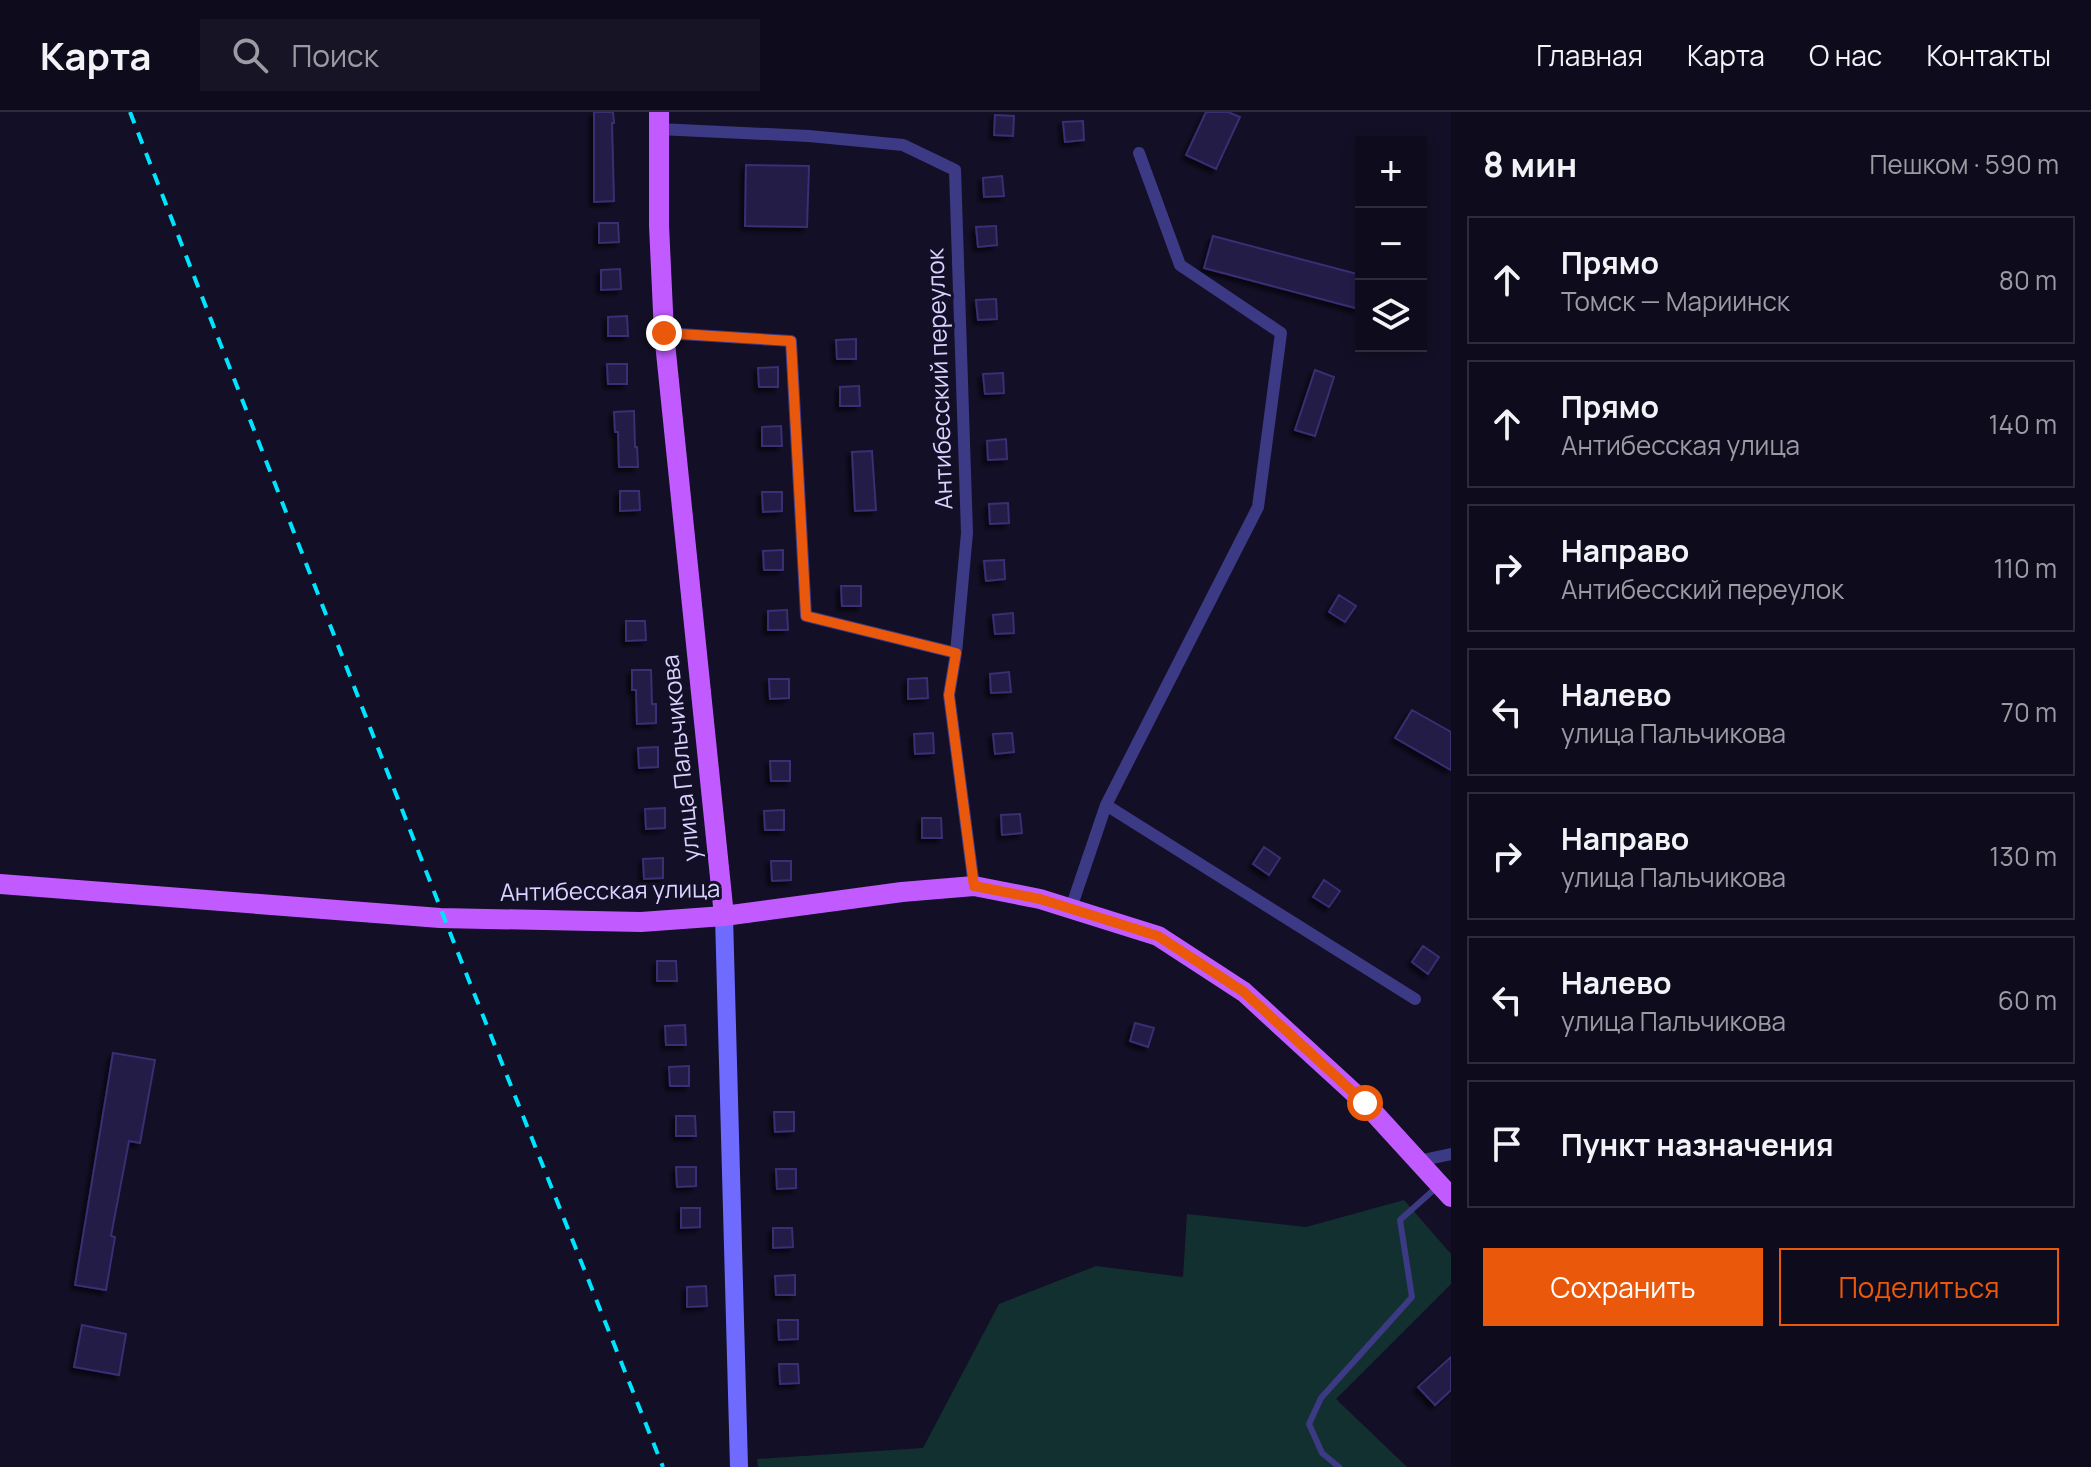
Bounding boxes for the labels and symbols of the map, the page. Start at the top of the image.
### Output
street label: Антибесский переулок [917,247,960,510]
route end [646,315,682,351]
street label: улица Пальчикова [652,653,707,863]
street label: Антибесская улица [499,871,721,908]
route start [1347,1085,1383,1121]

